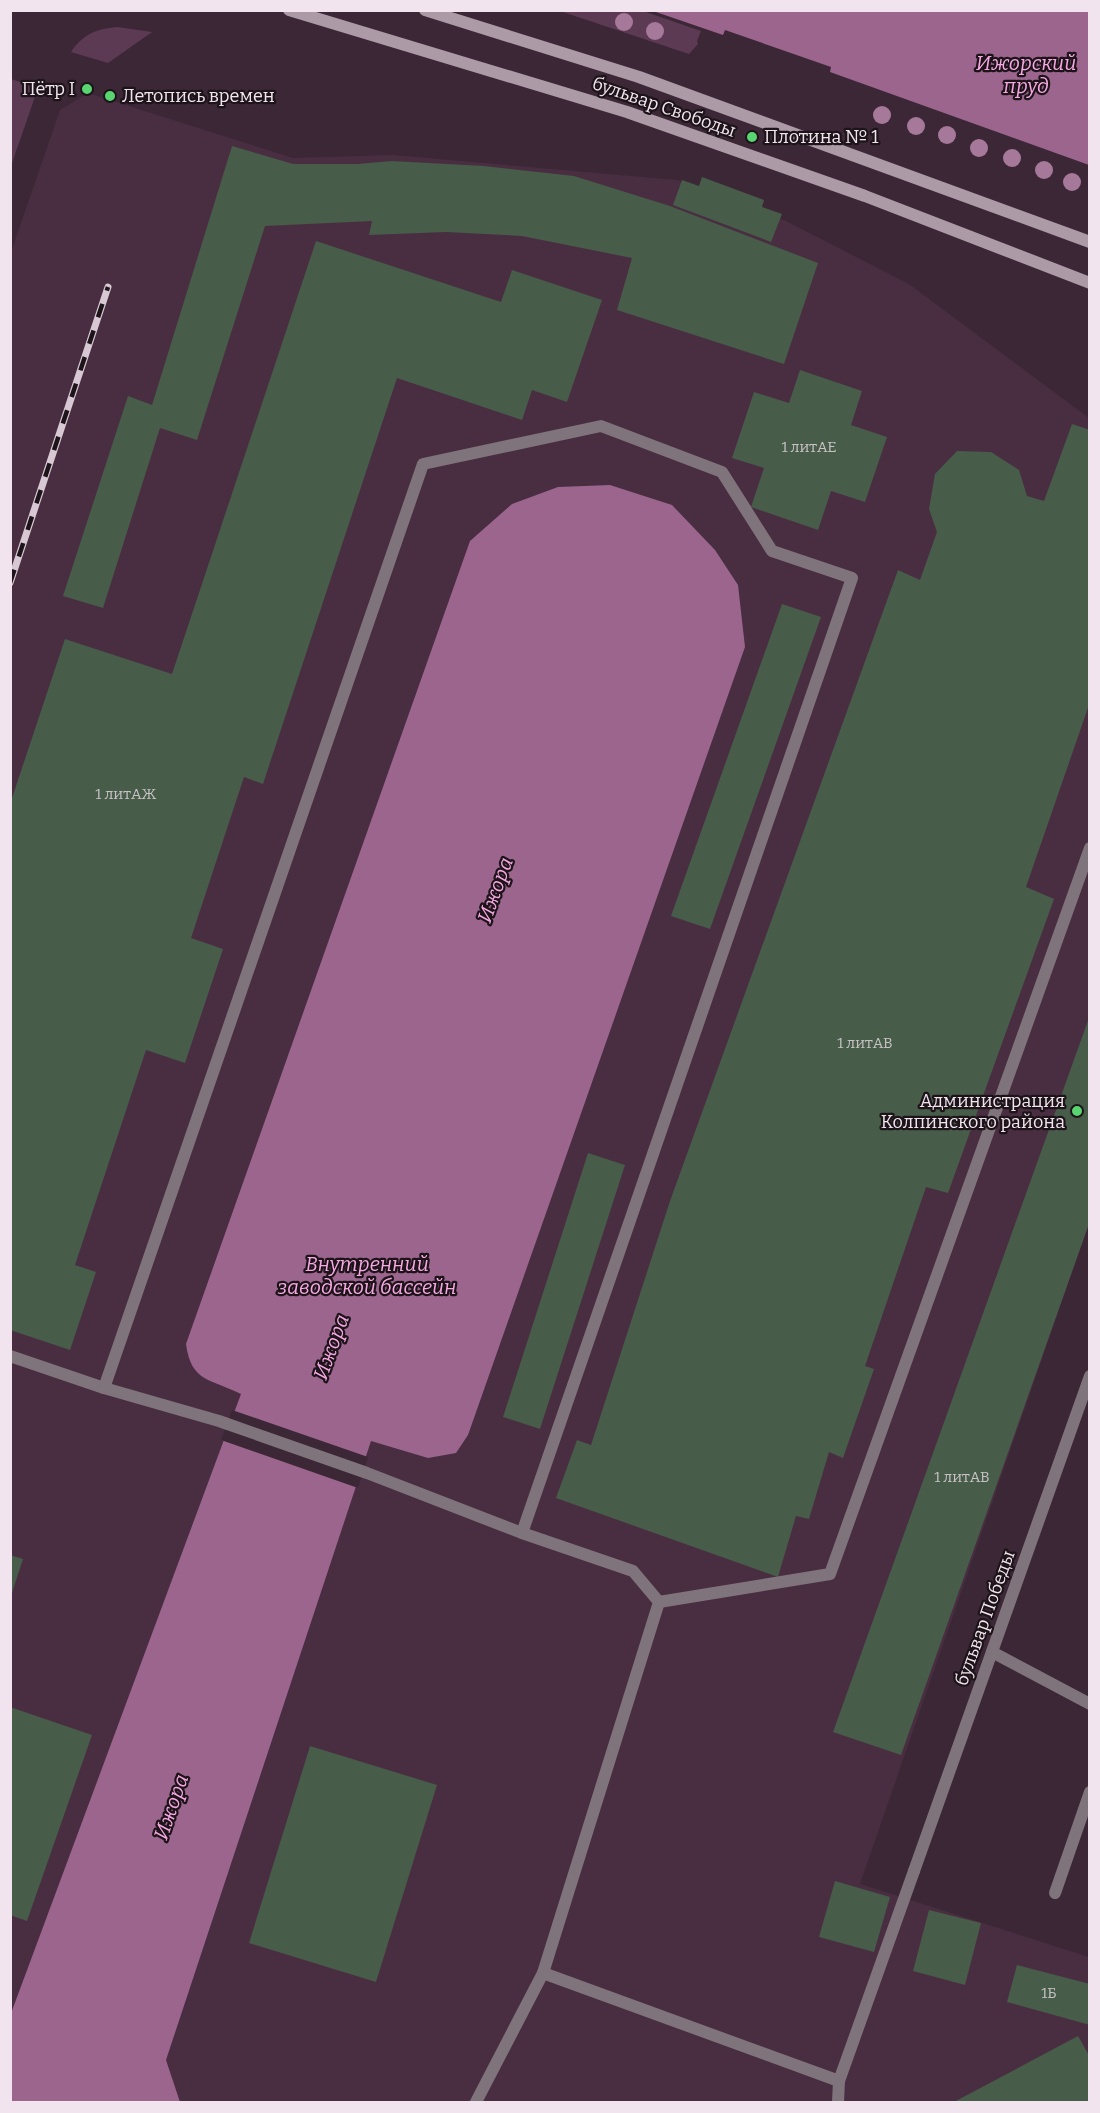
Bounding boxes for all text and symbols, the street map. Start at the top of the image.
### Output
water label: Ижорский пруд [976,51,1076,98]
street label: бульвар Свободы [589,72,739,142]
place label: Пётр I [22,78,75,100]
marker: Пётр I [80,82,94,96]
place label: Летопись времен [122,85,275,107]
marker: Летопись времен [103,89,117,103]
place label: Плотина № 1 [764,126,879,148]
marker: Плотина № 1 [745,130,759,144]
house number: 1 литАЕ [781,438,837,456]
house number: 1 литАЖ [95,785,157,803]
water label: Ижора [472,854,518,926]
house number: 1 литАВ [837,1034,893,1052]
place label: Администрация Колпинского района [881,1090,1065,1133]
marker: Администрация Колпинского района [1070,1104,1084,1118]
water label: Внутренний заводской бассейн [278,1252,457,1299]
water label: Ижора [308,1311,354,1383]
house number: 1 литАВ [934,1468,990,1486]
street label: бульвар Победы [950,1547,1020,1689]
water label: Ижора [149,1771,193,1843]
house number: 1Б [1041,1984,1057,2002]

